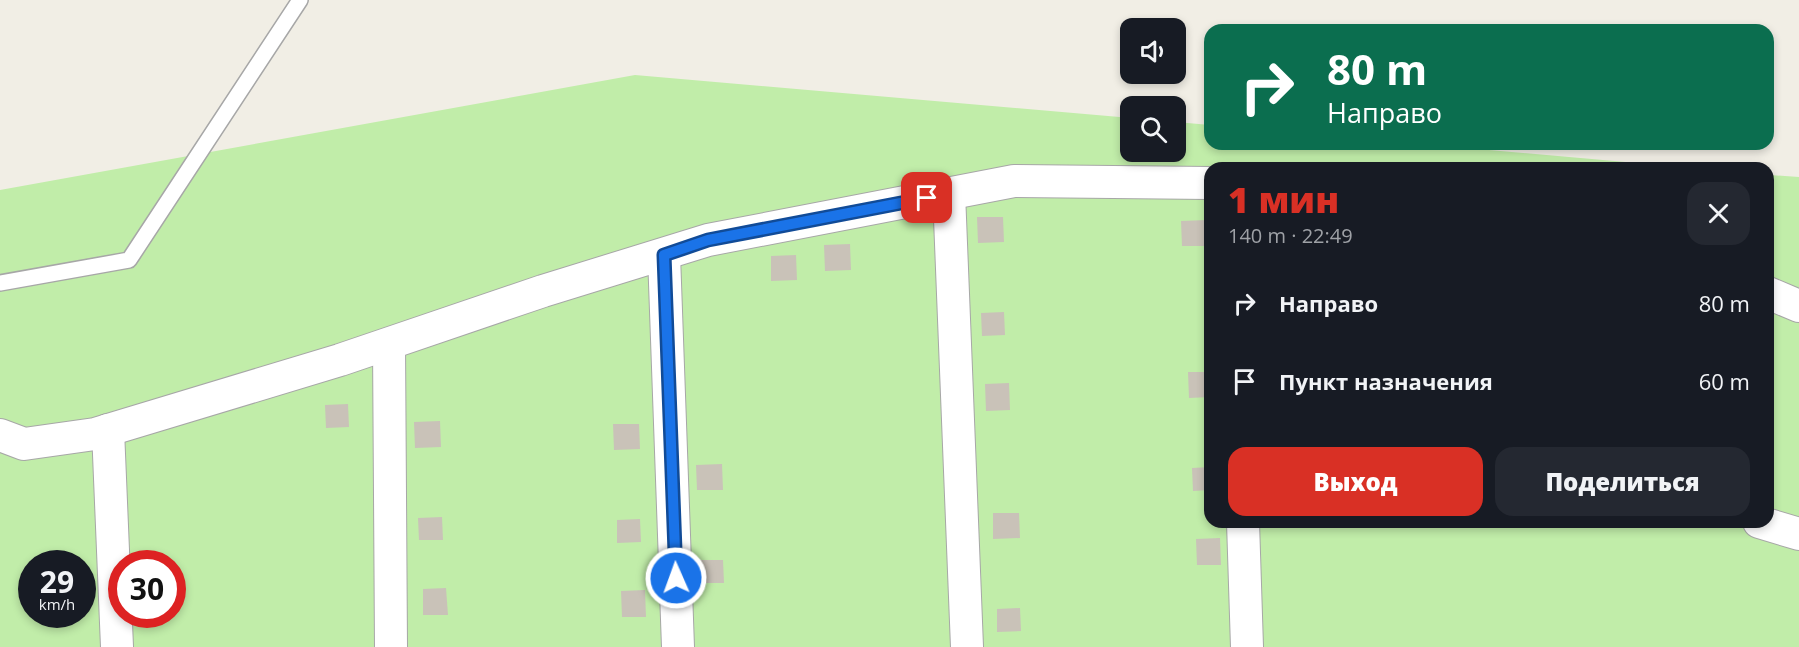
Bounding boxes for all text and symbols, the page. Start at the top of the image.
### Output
map controls [1120,18,1186,162]
button: sound [1120,18,1186,84]
text: 80 m [1327,40,1427,97]
icon: right [1228,48,1306,126]
text: Направо [1327,94,1442,131]
button: search [1120,96,1186,162]
pin [901,172,952,223]
text: 1 мин [1228,175,1339,224]
icon: arrive [910,181,943,214]
button: close [1687,182,1750,245]
text: 140 m · 22:49 [1228,222,1353,249]
icon: right [1228,287,1261,320]
text: Направо [1279,288,1378,318]
text: 80 m [1699,288,1750,318]
icon: arrive [1228,365,1261,398]
text: Пункт назначения [1279,366,1493,396]
text: 60 m [1699,366,1750,396]
button: Выход [1228,447,1483,516]
button: Поделиться [1495,447,1750,516]
position arrow [644,546,708,610]
speed limit sign: 30 [108,550,186,628]
text: 29 [40,561,74,602]
text: km/h [39,594,75,614]

